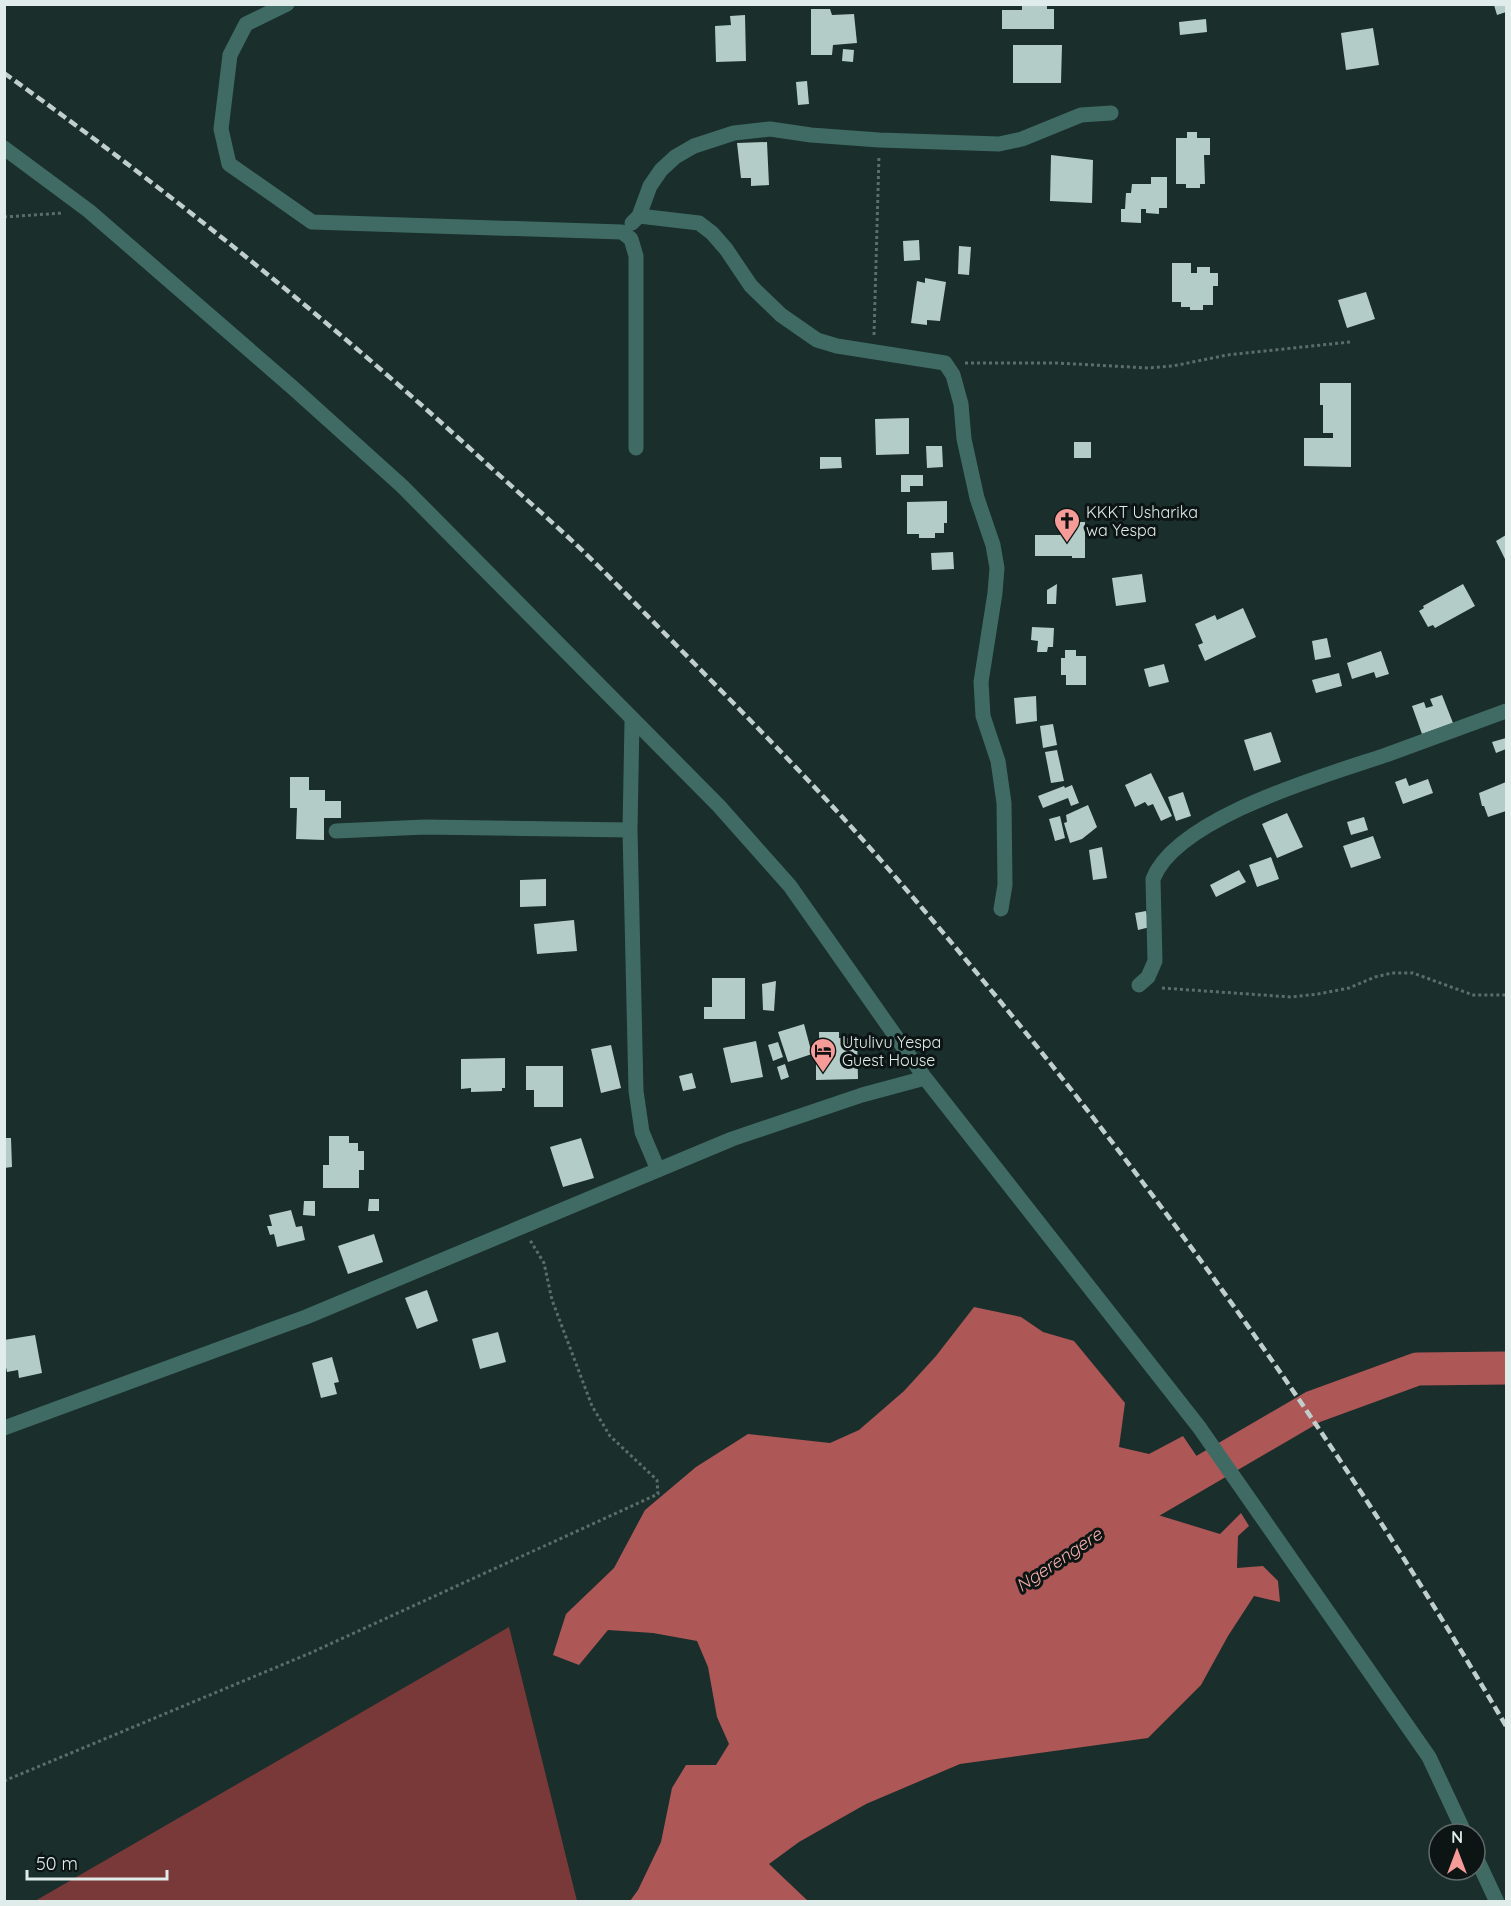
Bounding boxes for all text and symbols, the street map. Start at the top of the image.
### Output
place label: KKKT Usharika wa Yespa [1086,502,1198,540]
church icon: KKKT Usharika wa Yespa [1052,506,1082,544]
place label: Utulivu Yespa Guest House [842,1032,941,1070]
hotel icon: Utulivu Yespa Guest House [808,1036,838,1074]
water label: Ngerengere [1011,1522,1107,1597]
north arrow [1427,1822,1487,1882]
text: N [1451,1827,1463,1847]
scale bar [27,1843,166,1881]
text: 50 m [36,1852,78,1875]

